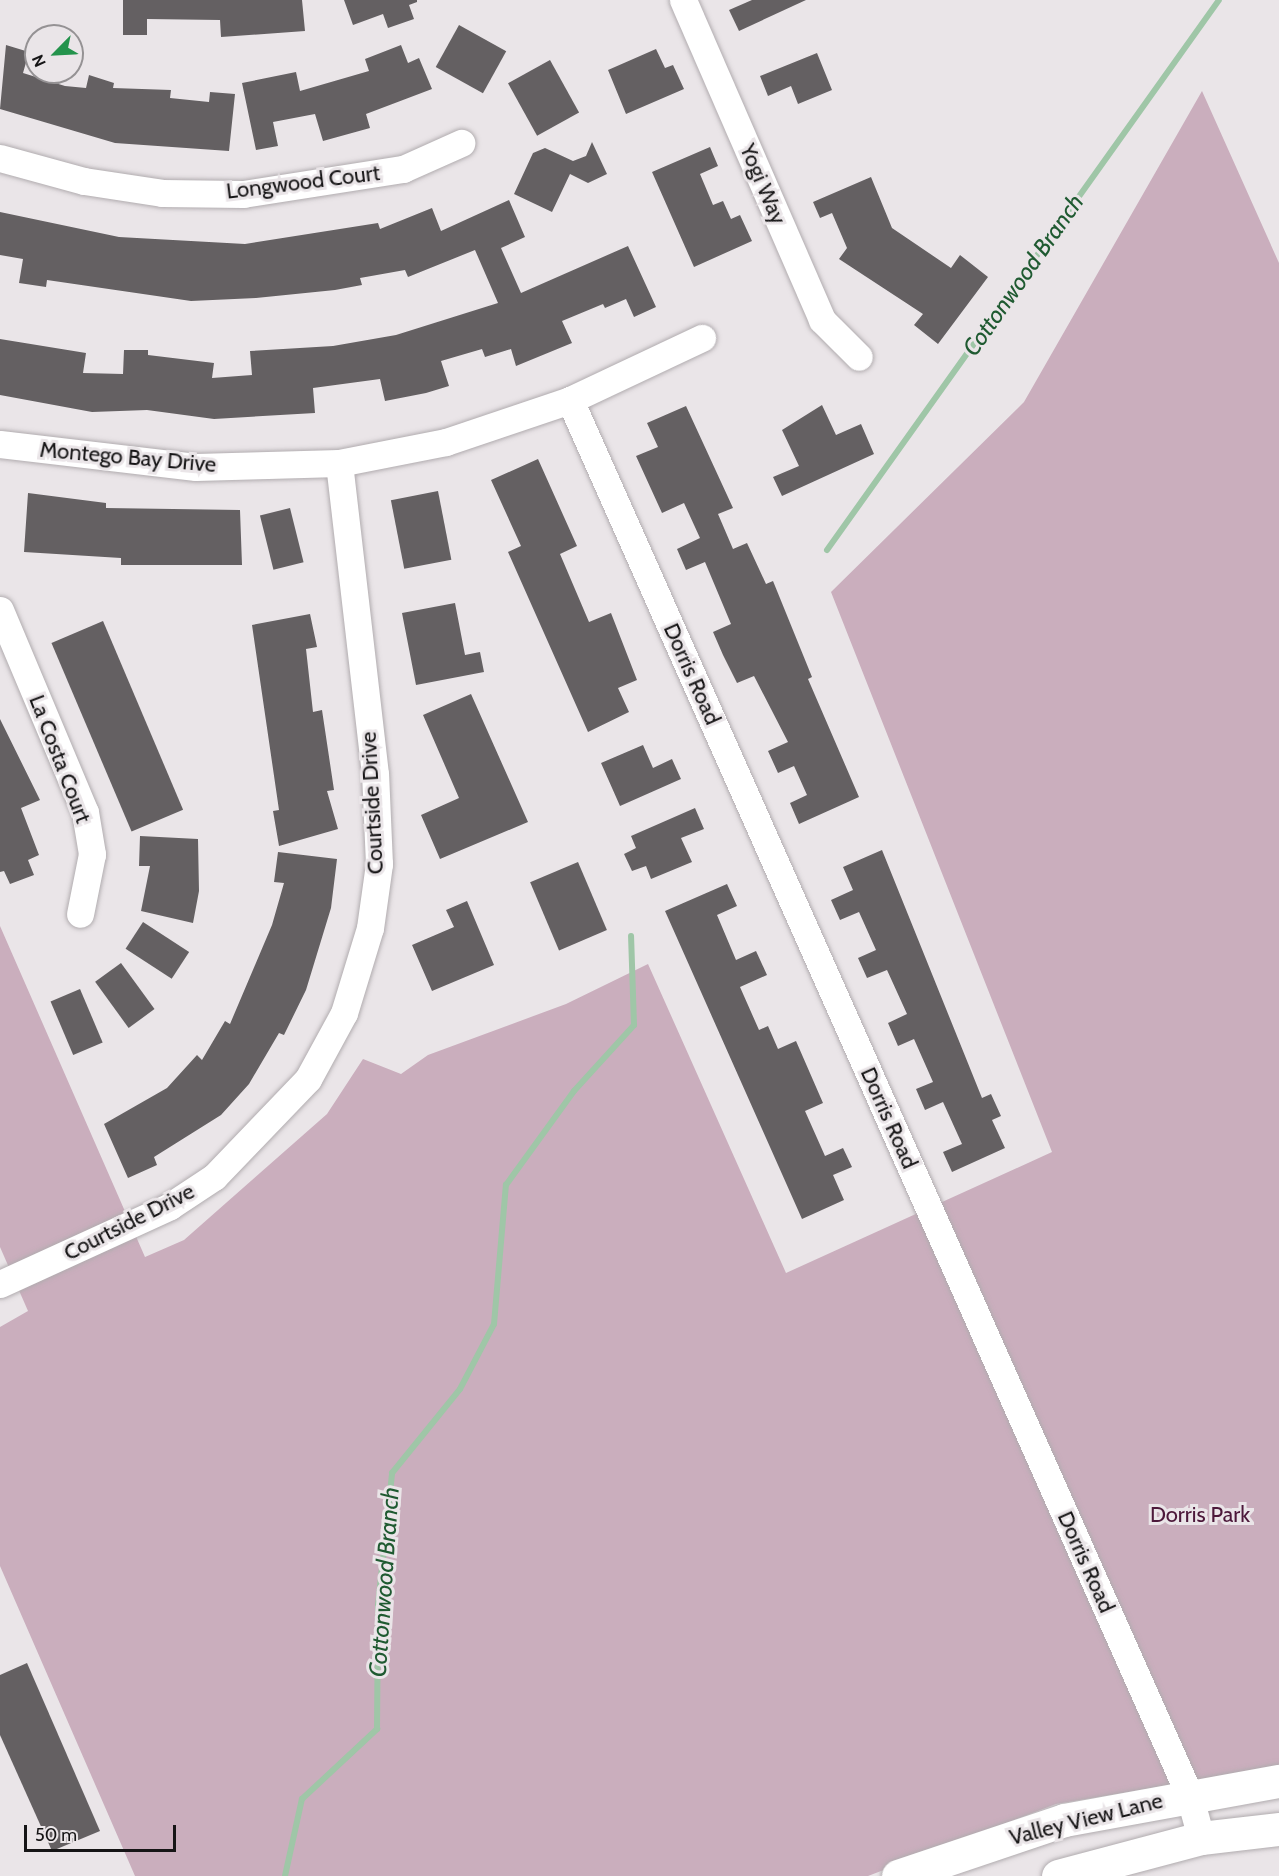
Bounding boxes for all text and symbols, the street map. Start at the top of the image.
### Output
north arrow [24,24,84,84]
text: N [28,52,50,70]
street label: Yogi Way [734,140,792,228]
street label: Longwood Court [225,159,381,205]
water label: Cottonwood Branch [957,189,1089,361]
street label: Montego Bay Drive [39,436,217,478]
street label: Dorris Road [658,619,726,729]
street label: La Costa Court [23,691,97,827]
street label: Courtside Drive [355,731,389,875]
street label: Dorris Road [855,1063,923,1173]
street label: Courtside Drive [59,1178,199,1266]
water label: Cottonwood Branch [363,1486,405,1678]
park label: Dorris Park [1150,1502,1250,1528]
street label: Dorris Road [1052,1507,1120,1617]
street label: Valley View Lane [1007,1787,1165,1851]
scale bar [27,1813,178,1851]
text: 50 m [35,1824,77,1846]

